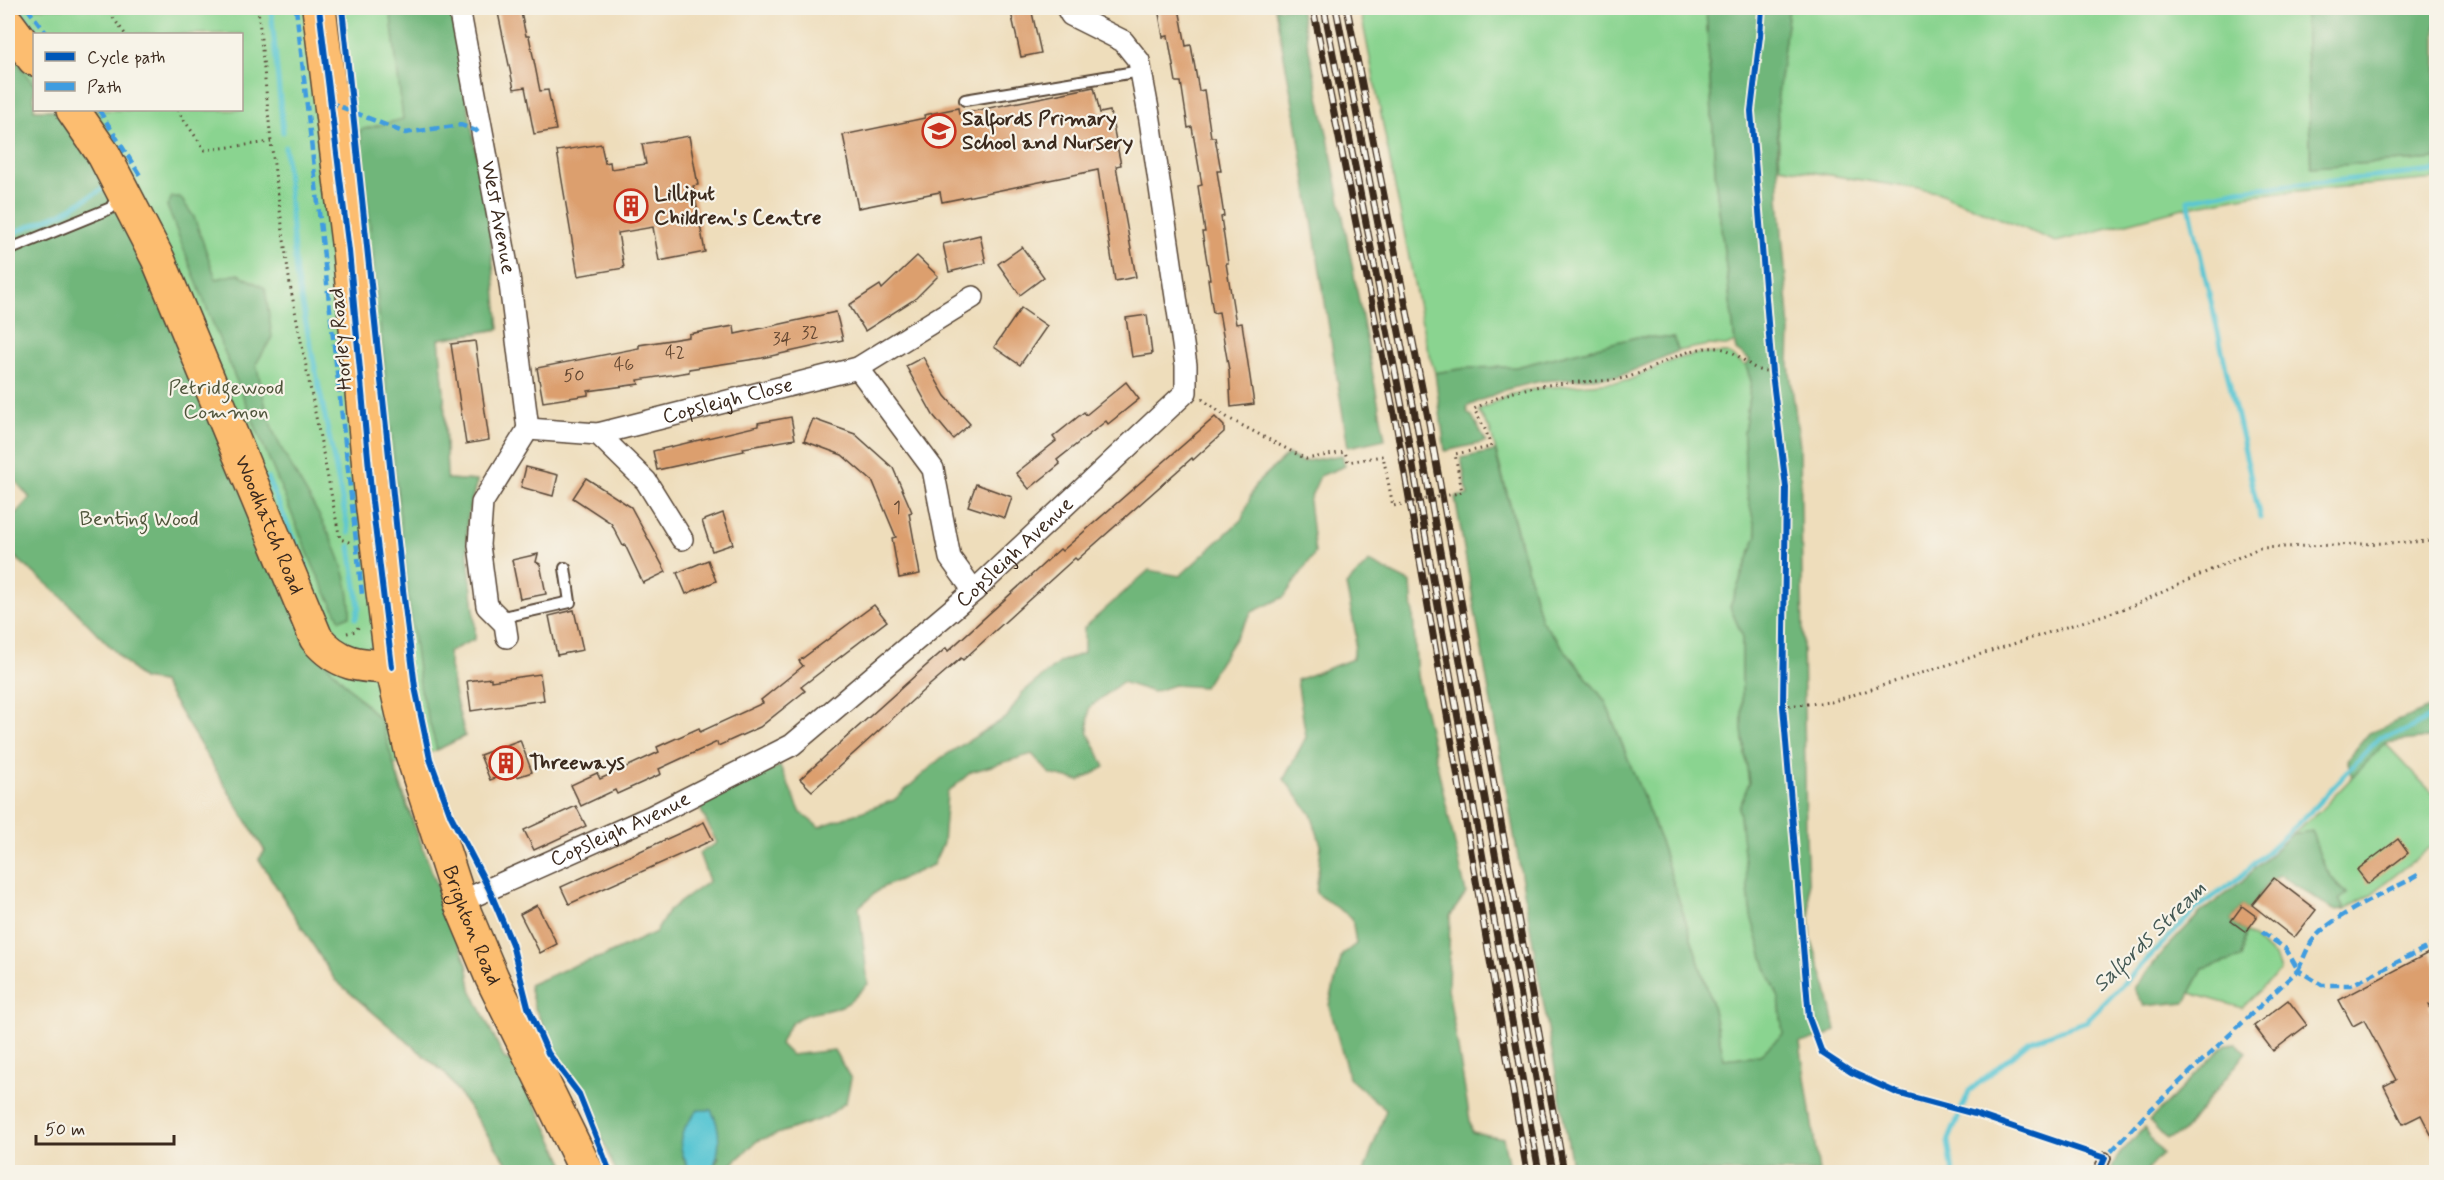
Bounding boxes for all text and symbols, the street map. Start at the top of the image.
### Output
legend [33,33,243,111]
text: Cycle path [87,46,165,70]
text: Path [87,76,122,100]
place label: Salfords Primary School and Nursery [962,105,1133,157]
school or university icon: Salfords Primary School and Nursery [921,113,957,149]
street label: West Avenue [474,158,522,276]
place label: Lilliput Children's Centre [654,180,822,232]
building icon: Lilliput Children's Centre [613,188,649,224]
street label: Horley Road [323,287,359,391]
house number: 32 [801,321,819,345]
house number: 34 [772,327,792,351]
house number: 42 [665,341,685,365]
house number: 46 [614,353,634,377]
house number: 50 [563,364,585,388]
street label: Copsleigh Close [660,371,796,431]
park label: Petridgewood Common [168,374,284,426]
street label: Woodhatch Road [227,451,310,599]
street label: Copsleigh Avenue [950,490,1080,614]
house number: 1 [893,496,901,520]
park label: Benting Wood [79,505,199,535]
building icon: Threeways [488,745,524,781]
place label: Threeways [529,749,626,777]
street label: Copsleigh Avenue [546,785,695,874]
street label: Brighton Road [435,862,508,990]
water label: Salfords Stream [2087,875,2214,1000]
scale bar [36,1108,174,1146]
text: 50 m [45,1118,85,1142]

